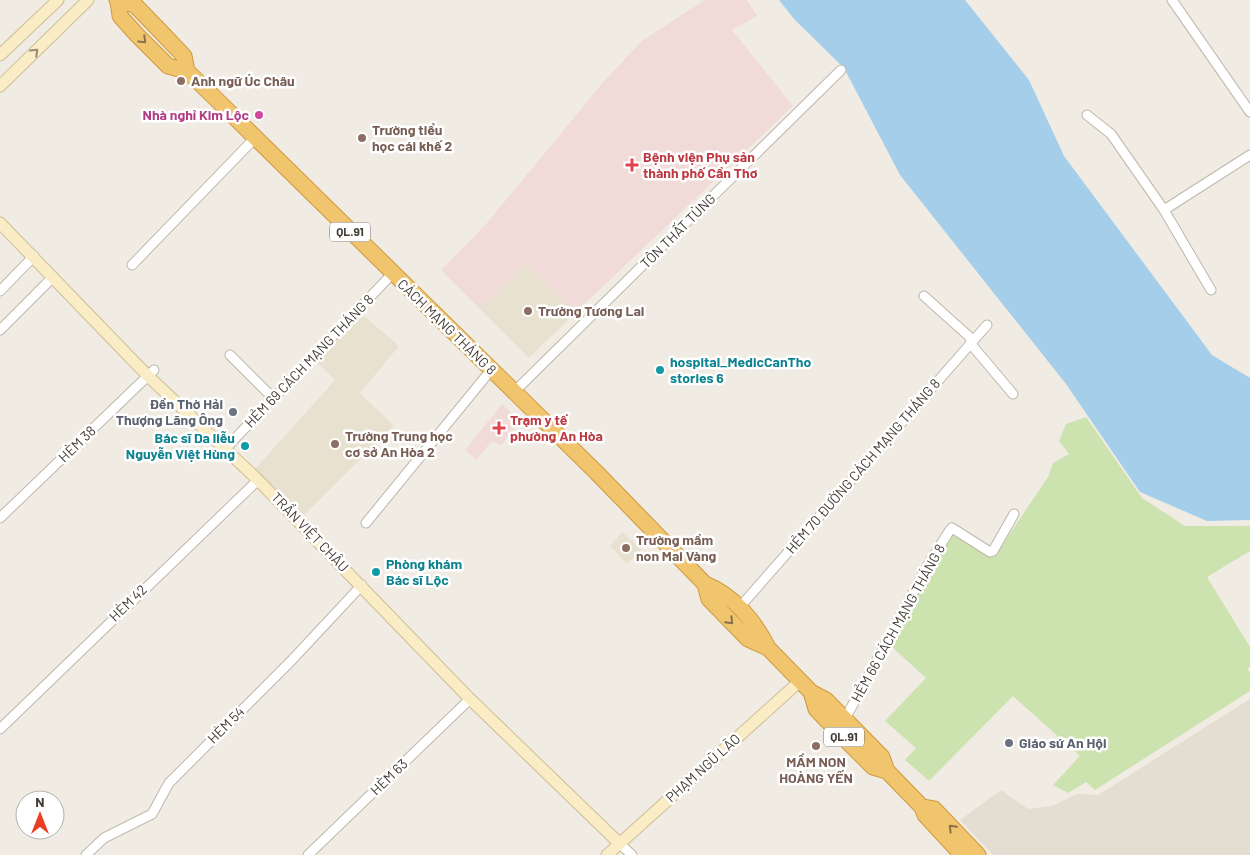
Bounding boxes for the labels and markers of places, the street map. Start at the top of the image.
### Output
place label: Anh ngữ Úc Châu [191,72,295,89]
marker: Anh ngữ Úc Châu [175,75,187,87]
place label: Nhà nghỉ Kim Lộc [143,106,249,123]
marker: Nhà nghỉ Kim Lộc [253,109,265,121]
place label: Trường tiểu học cái khế 2 [372,121,452,154]
marker: Trường tiểu học cái khế 2 [356,132,368,144]
place label: Bệnh viện Phụ sản thành phố Cần Thơ [643,148,758,181]
marker: Bệnh viện Phụ sản thành phố Cần Thơ [625,158,639,172]
place label: Trường Tương Lai [538,302,644,319]
marker: Trường Tương Lai [522,305,534,317]
place label: hospital_MedicCanTho stories 6 [670,353,811,386]
marker: hospital_MedicCanTho stories 6 [654,364,666,376]
place label: Đền Thờ Hải Thượng Lãng Ông [116,395,223,428]
marker: Đền Thờ Hải Thượng Lãng Ông [227,406,239,418]
place label: Trạm y tế phường An Hòa [510,411,603,444]
marker: Trạm y tế phường An Hòa [492,421,506,435]
place label: Trường Trung học cơ sở An Hòa 2 [345,427,453,460]
place label: Bác sĩ Da liễu Nguyễn Việt Hùng [126,429,235,462]
marker: Trường Trung học cơ sở An Hòa 2 [329,438,341,450]
marker: Bác sĩ Da liễu Nguyễn Việt Hùng [239,440,251,452]
place label: Trường mầm non Mai Vàng [636,531,717,564]
marker: Trường mầm non Mai Vàng [620,542,632,554]
place label: Phòng khám Bác sĩ Lộc [386,555,462,588]
marker: Phòng khám Bác sĩ Lộc [370,566,382,578]
place label: Giáo sứ An Hội [1019,734,1106,751]
marker: Giáo sứ An Hội [1003,737,1015,749]
marker: MẦM NON HOÀNG YẾN [810,740,822,752]
place label: MẦM NON HOÀNG YẾN [779,753,853,786]

